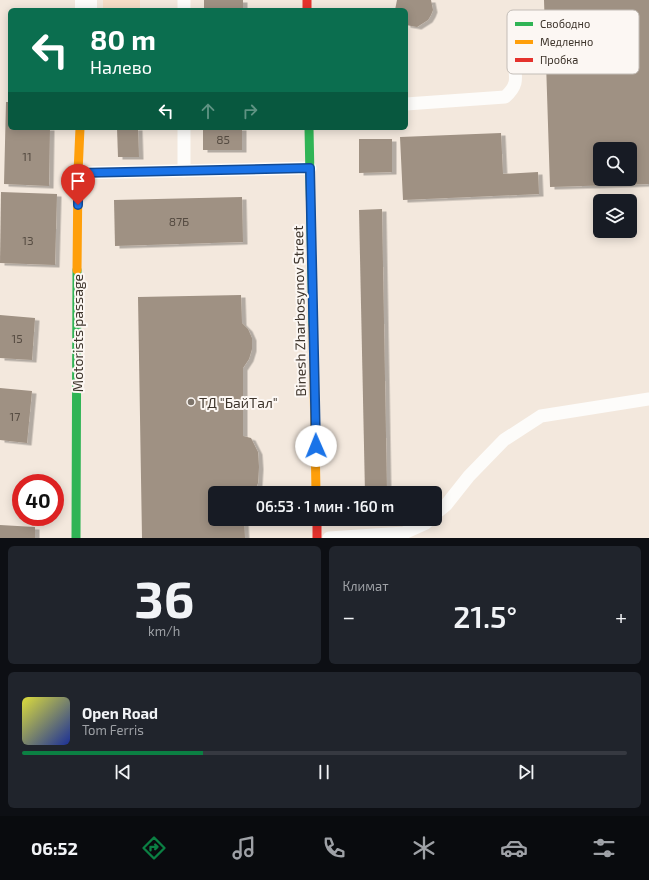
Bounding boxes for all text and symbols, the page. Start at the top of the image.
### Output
legend [507,10,639,74]
text: Свободно [540,17,590,30]
text: 80 m [90,22,156,56]
icon: left [24,24,76,76]
text: Медленно [540,35,593,48]
text: Пробка [540,53,578,66]
text: Налево [90,56,152,78]
icon: left [155,100,177,122]
icon: ahead [197,100,219,122]
icon: right [239,100,261,122]
house number: 85 [216,132,230,146]
map controls [593,142,637,238]
button: search [593,142,637,186]
house number: 11 [22,149,32,163]
pin [61,164,95,205]
icon: arrive [67,170,89,192]
button: layers [593,194,637,238]
house number: 87Б [169,214,189,228]
street label: Binesh Zharbosynov Street [289,225,309,397]
house number: 13 [22,233,34,247]
street label: Motorists passage [69,274,86,392]
house number: 15 [11,331,23,345]
place label: ТД "БайТал" [199,394,278,411]
marker: ТД "БайТал" [186,397,196,407]
house number: 17 [10,409,20,423]
position arrow [295,425,337,467]
speed limit sign: 40 [12,474,64,526]
text: 06:53 · 1 мин · 160 m [256,497,394,515]
text: 36 [134,566,194,628]
text: Климат [343,578,389,594]
text: 21.5° [453,598,517,634]
text: − [343,603,355,629]
text: + [615,603,627,629]
text: km/h [148,623,180,639]
text: Open Road [82,704,158,722]
text: Tom Ferris [82,722,144,738]
icon: previous [112,761,134,783]
icon: pause [313,761,335,783]
icon: next [515,761,537,783]
icon: directions [140,834,168,862]
icon: music [230,834,258,862]
icon: phone [320,834,348,862]
icon: climate [410,834,438,862]
icon: car [500,834,528,862]
icon: filters [590,834,618,862]
text: 06:52 [31,837,78,859]

